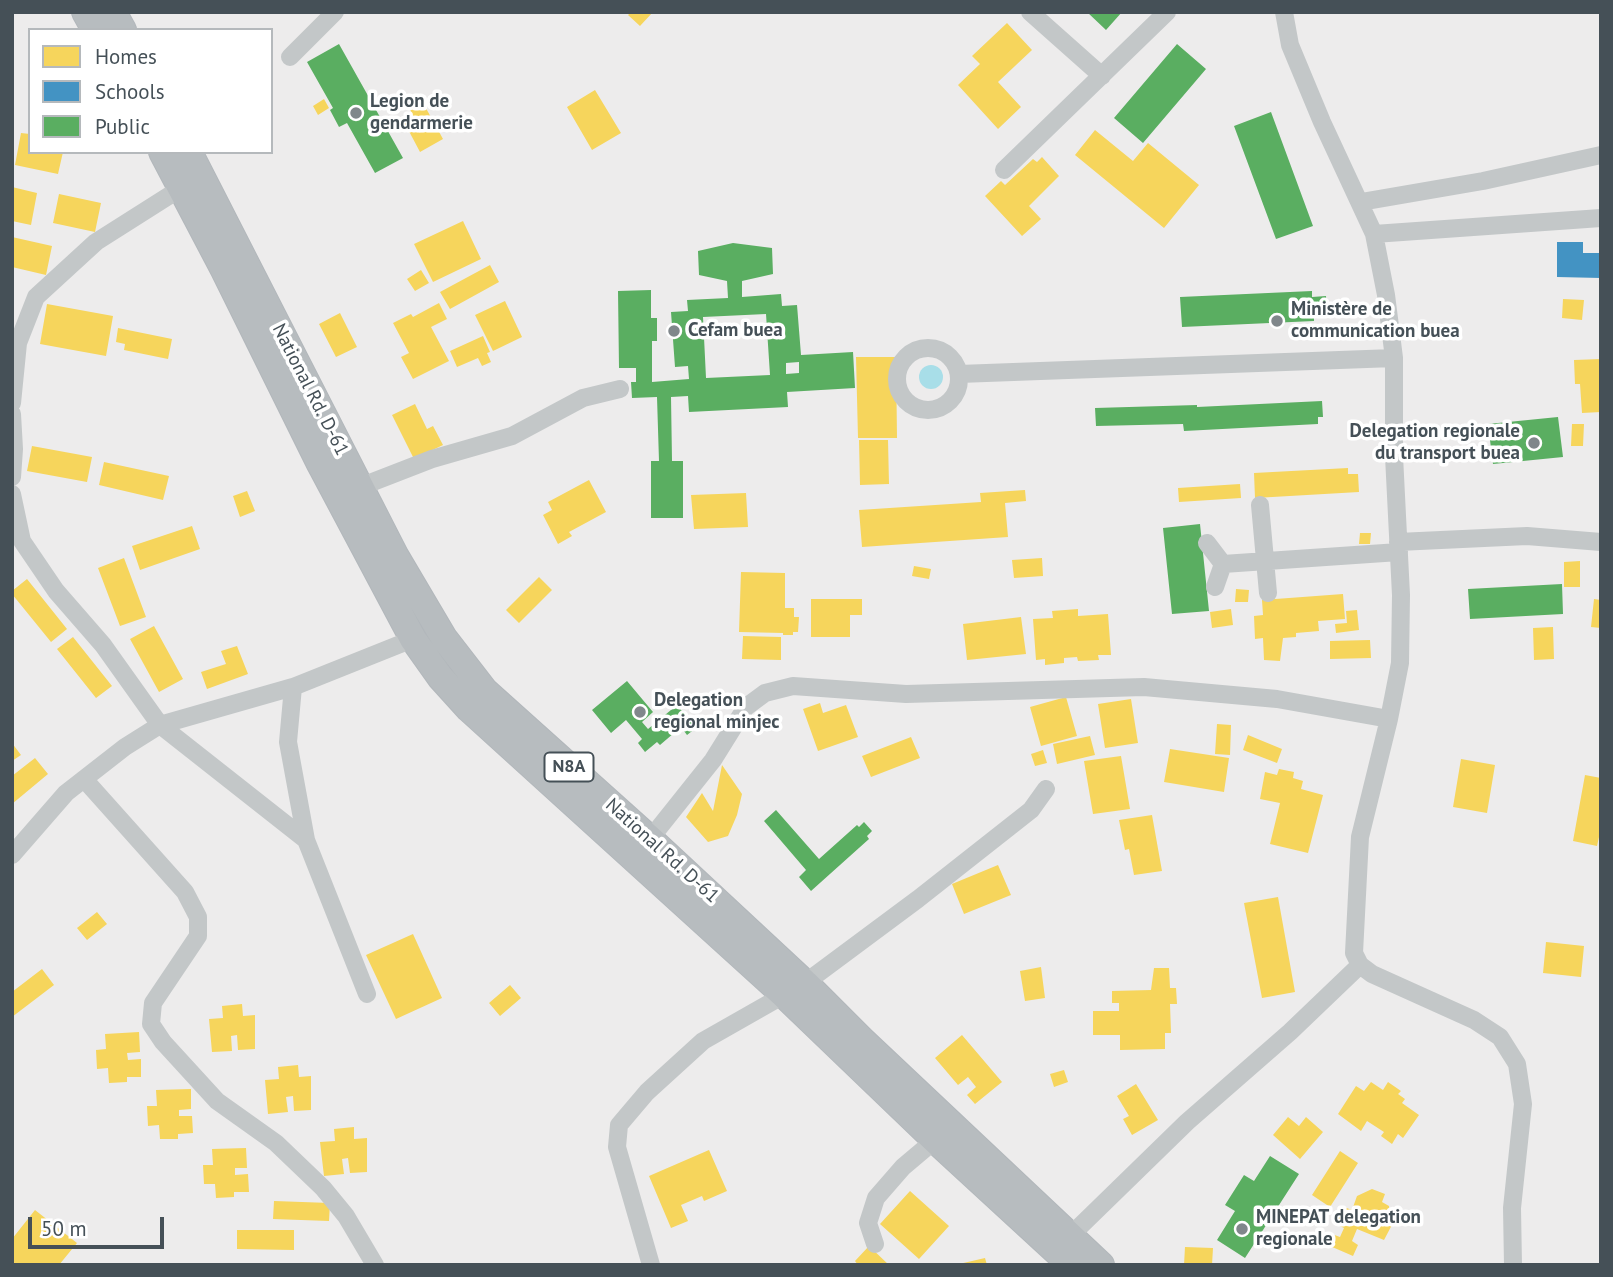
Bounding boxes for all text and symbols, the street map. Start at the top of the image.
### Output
legend [28,28,273,154]
text: Homes [95,43,157,70]
text: Schools [95,78,165,105]
place label: Legion de gendarmerie [370,91,473,135]
marker: Legion de gendarmerie [348,105,364,121]
text: Public [95,113,150,140]
place label: Ministère de communication buea [1291,299,1460,343]
marker: Ministère de communication buea [1269,313,1285,329]
street label: National Rd. D-61 [267,320,353,460]
place label: Cefam buea [688,320,783,342]
marker: Cefam buea [666,323,682,339]
place label: Delegation regionale du transport buea [1349,421,1520,465]
marker: Delegation regionale du transport buea [1526,435,1542,451]
place label: Delegation regional minjec [654,690,780,734]
marker: Delegation regional minjec [632,704,648,720]
road number: N8A [544,752,594,782]
street label: National Rd. D-61 [600,794,724,908]
scale bar [32,1204,168,1248]
place label: MINEPAT delegation regionale [1256,1207,1421,1251]
text: 50 m [41,1215,87,1242]
marker: MINEPAT delegation regionale [1234,1221,1250,1237]

